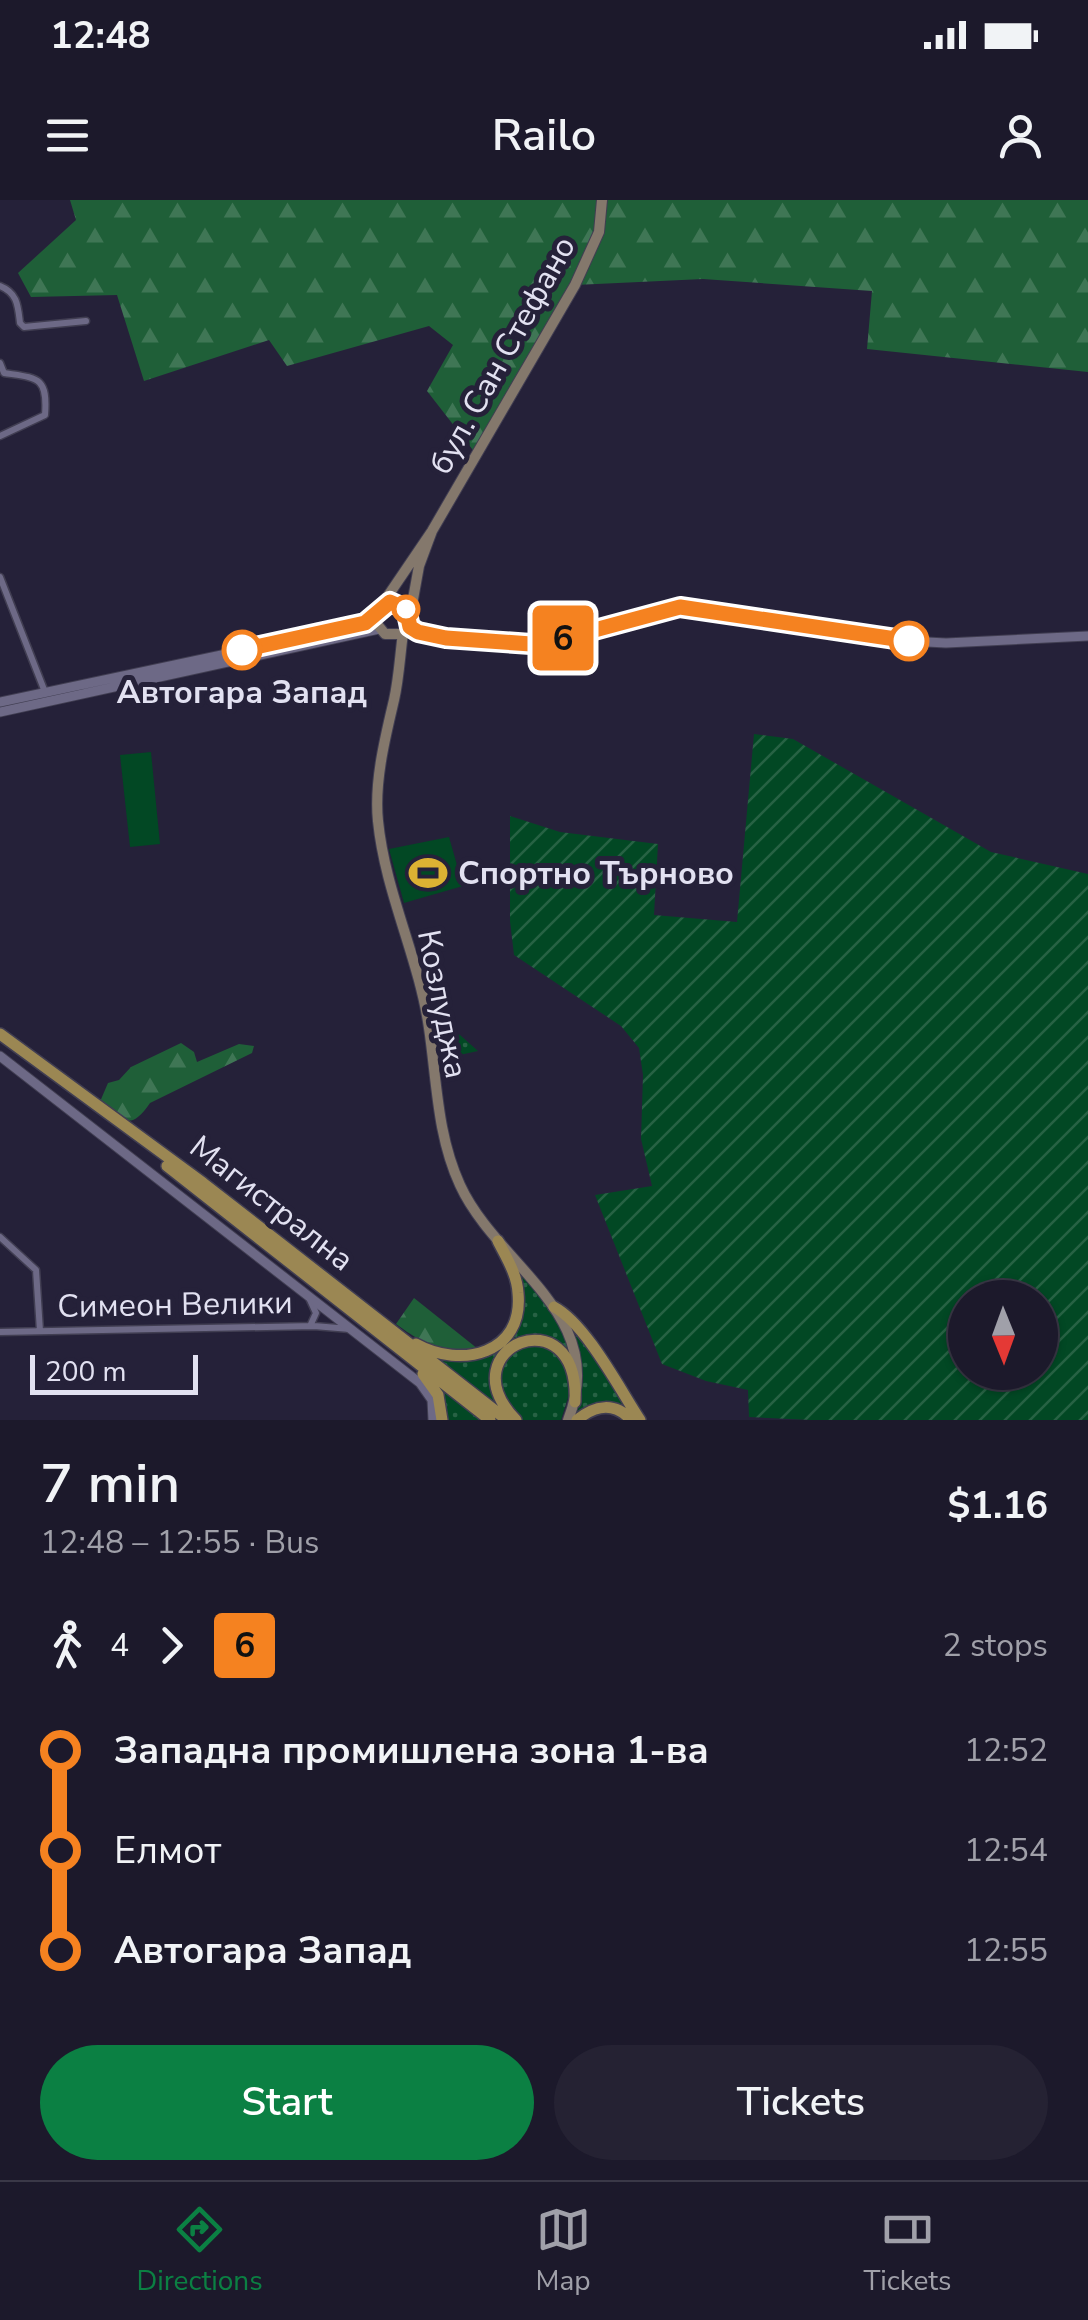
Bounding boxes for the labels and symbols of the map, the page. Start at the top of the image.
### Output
street label: бул. Сан Стефано [419,229,586,482]
unlabelled marker [393,596,419,622]
line badge: 6 [530,606,596,670]
unlabelled marker [890,622,928,660]
marker: Автогара Запад [223,631,261,669]
place label: Автогара Запад [117,671,367,714]
sports icon: Спортно Търново [407,852,449,894]
place label: Спортно Търново [458,852,734,895]
street label: Козлуджа [407,926,478,1082]
street label: Магистрална [181,1126,363,1281]
north arrow [948,1280,1058,1390]
street label: Симеон Велики [57,1281,293,1328]
scale bar [30,1350,198,1394]

